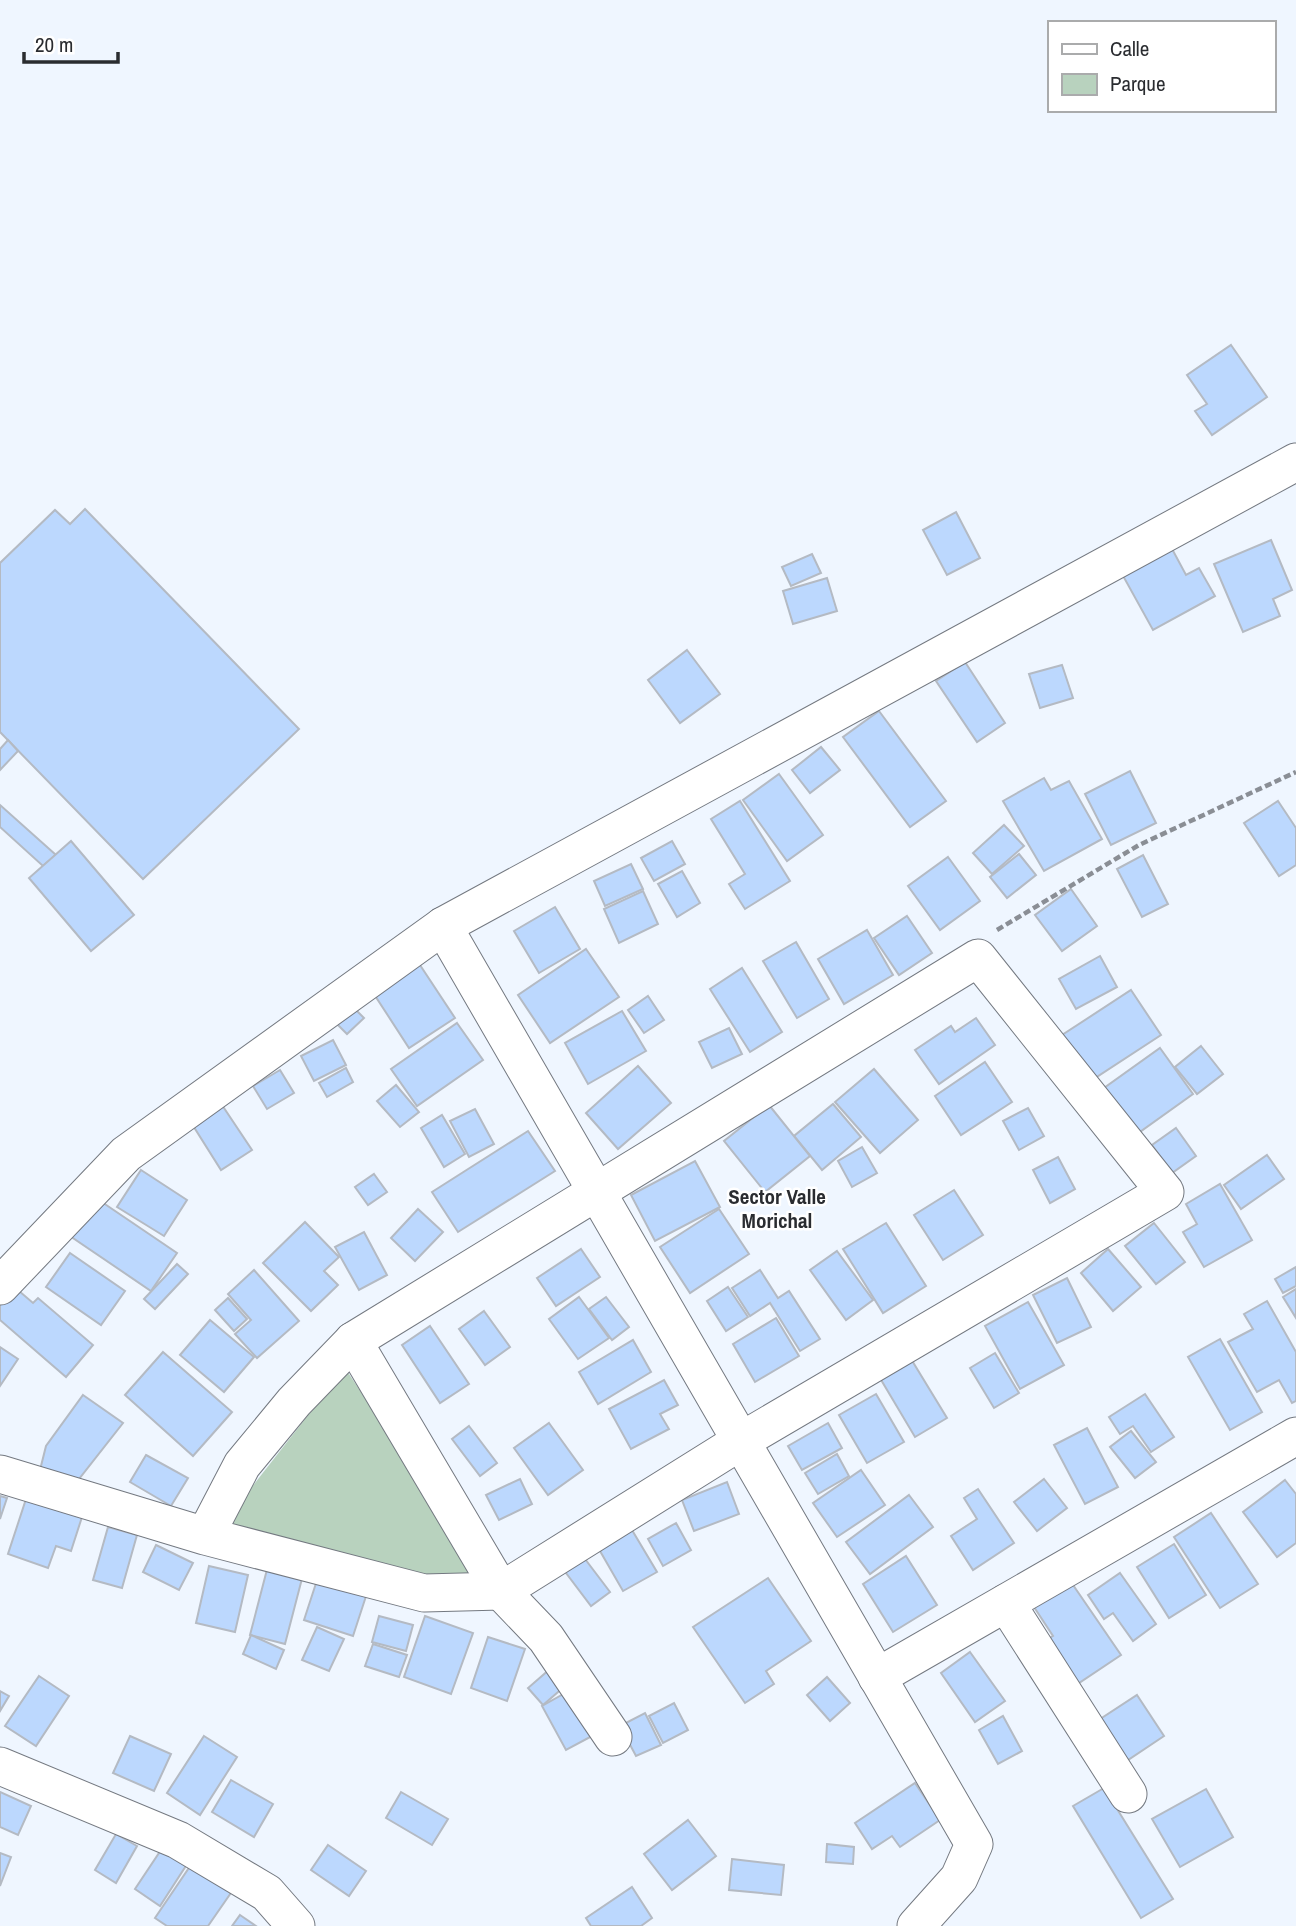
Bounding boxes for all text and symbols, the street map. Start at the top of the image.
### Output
scale bar [24,21,119,65]
legend [1048,21,1275,112]
text: 20 m [35,30,73,59]
text: Calle [1110,34,1149,63]
text: Parque [1110,69,1166,98]
district label: Sector Valle Morichal [728,1182,826,1235]

